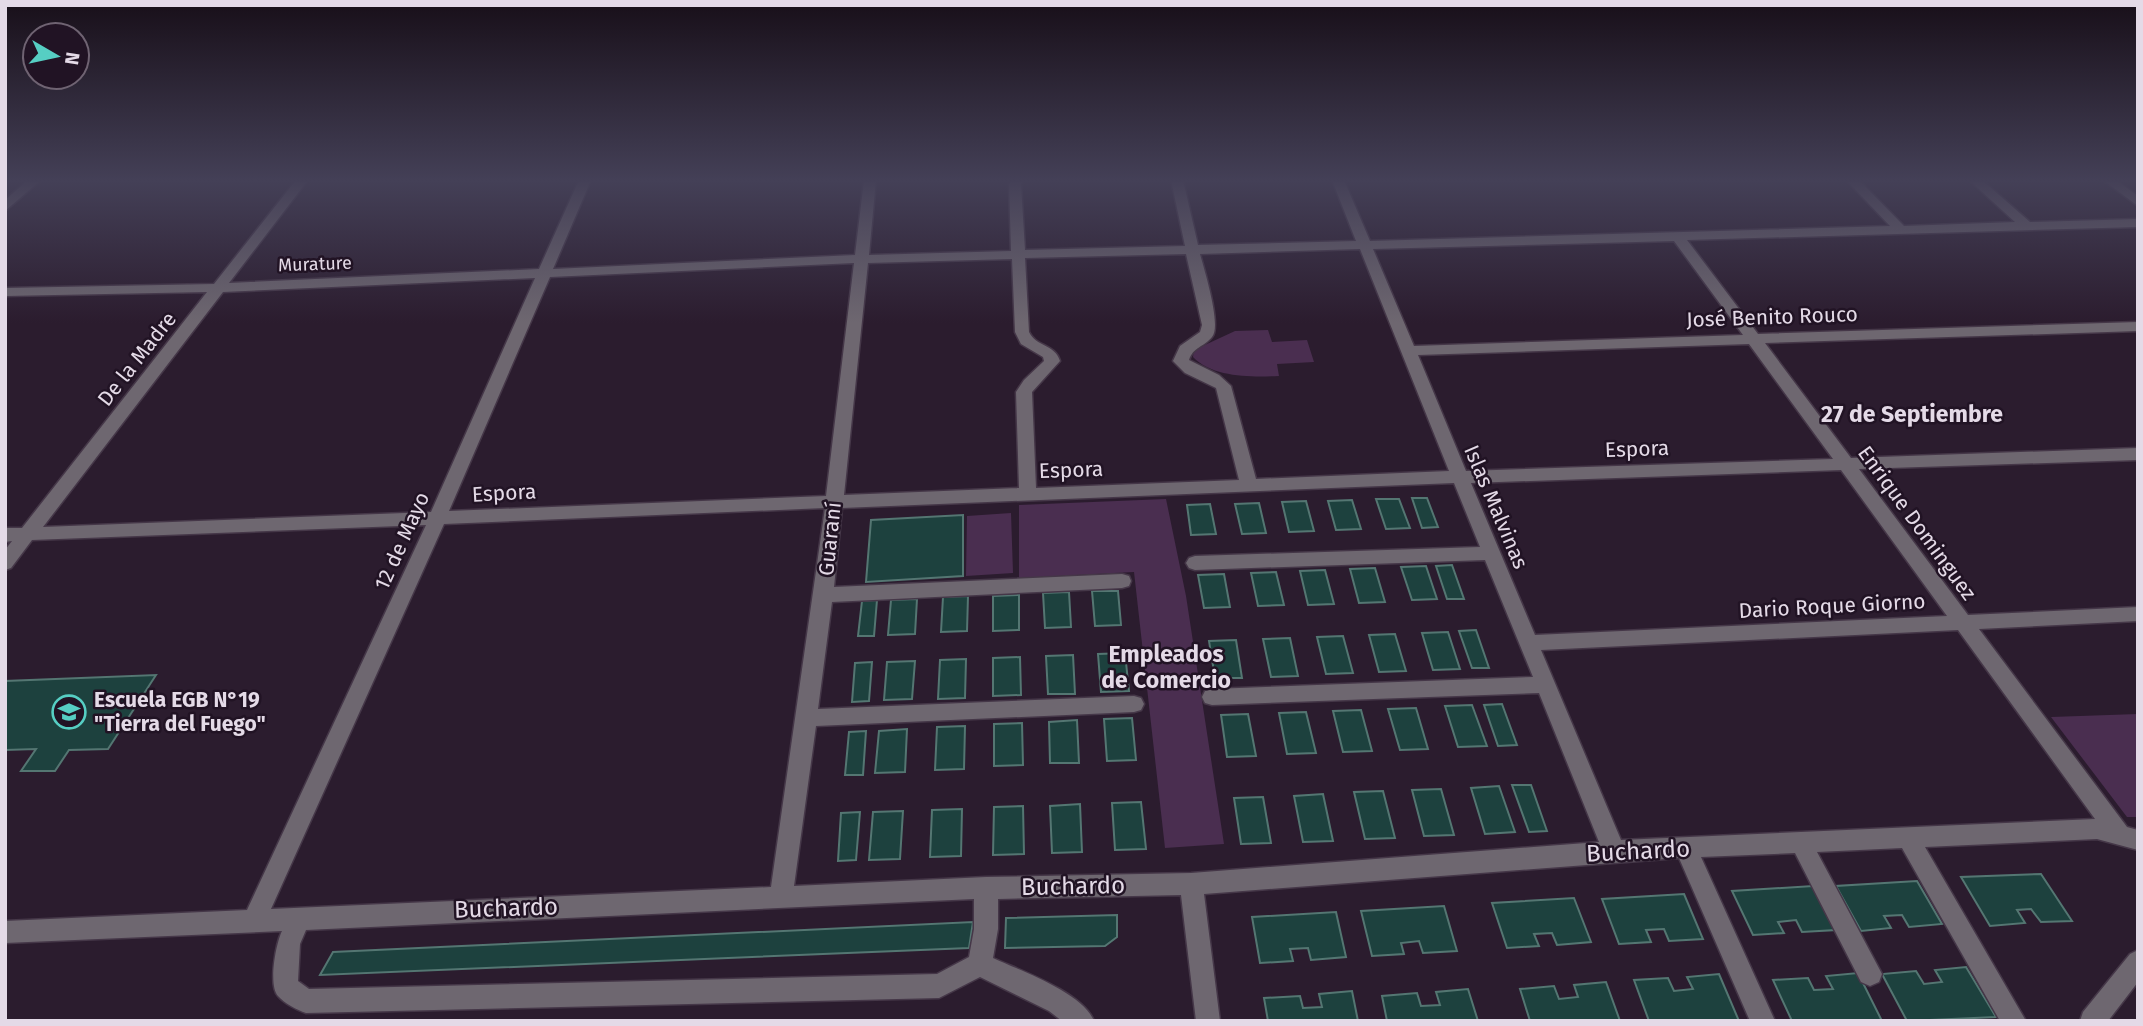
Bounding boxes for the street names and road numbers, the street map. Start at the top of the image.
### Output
street label: Murature [278,252,352,276]
street label: José Benito Rouco [1686,301,1858,333]
street label: De la Madre [92,307,182,411]
street label: Espora [1604,435,1670,463]
street label: Islas Malvinas [1458,441,1534,573]
street label: Enrique Dominguez [1852,441,1982,605]
street label: Espora [1038,456,1104,484]
street label: Espora [471,478,537,508]
street label: 12 de Mayo [369,488,435,594]
street label: Guaraní [813,501,847,577]
street label: Dario Roque Giorno [1738,588,1926,624]
street label: Buchardo [1585,834,1691,868]
street label: Buchardo [1021,871,1125,901]
street label: Buchardo [454,892,558,924]

